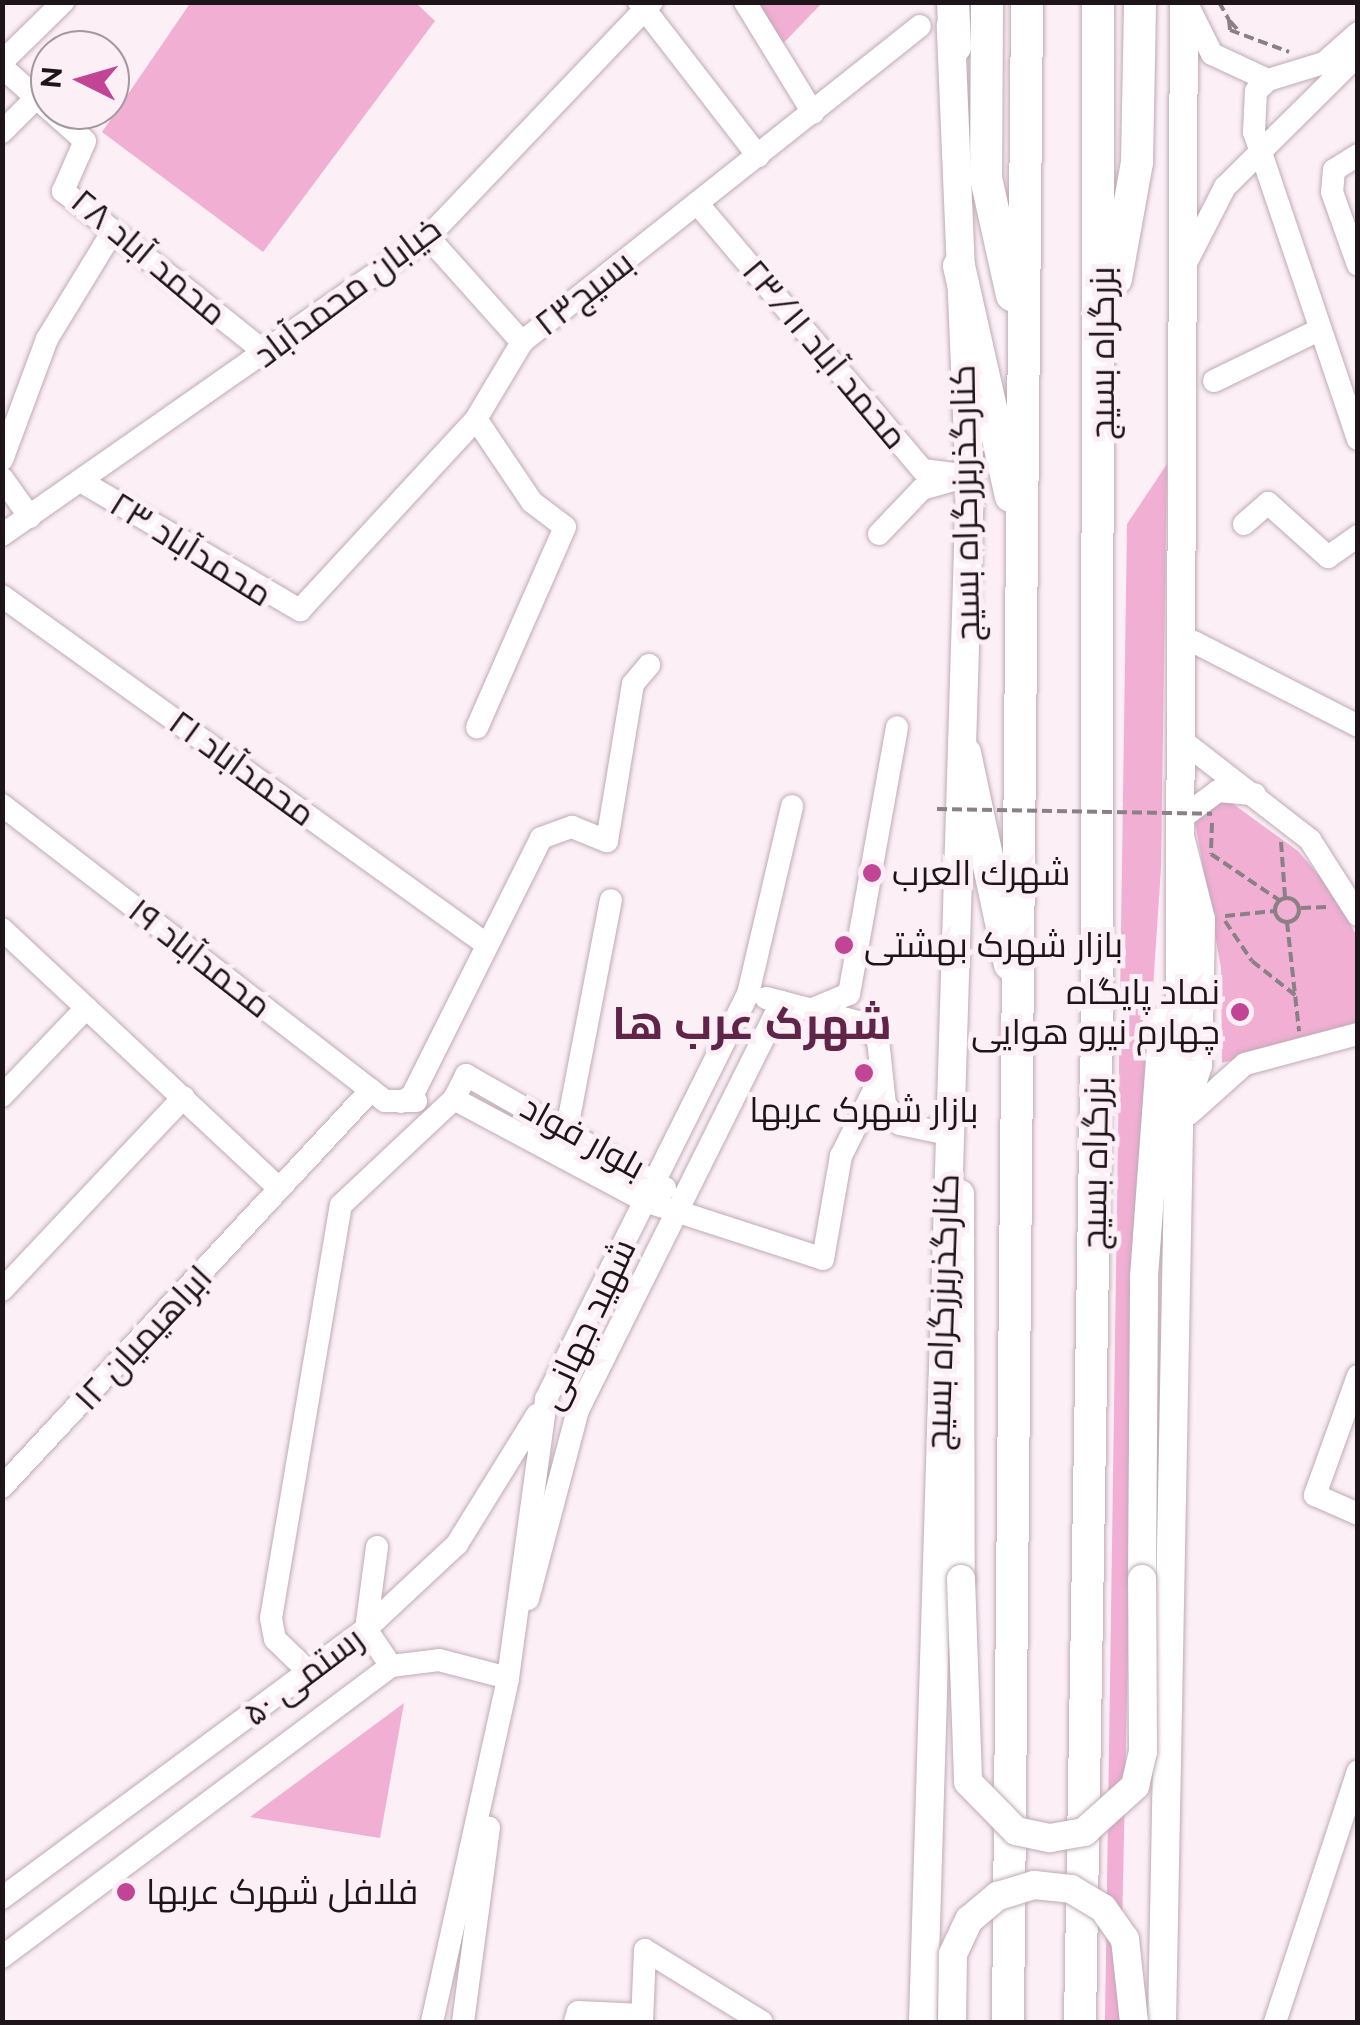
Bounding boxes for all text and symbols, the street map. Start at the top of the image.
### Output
north arrow [30,30,130,130]
text: N [34,65,69,90]
street label: محمد آباد ۲۸ [63,180,235,334]
street label: خیابان محمدآباد [245,208,449,376]
street label: بسیج۲۳ [526,241,642,345]
street label: محمد آباد ۲۳/۱۱ [734,251,916,457]
street label: بزرگراه بسیج [1081,266,1123,440]
street label: کنارگذربزرگراه بسیج [942,364,988,642]
street label: محمدآباد ۲۳ [102,483,280,615]
street label: محمدآباد ۲۱ [161,701,323,835]
place label: شهرك العرب [892,852,1070,894]
marker: شهرك العرب [861,862,883,884]
street label: محمدآباد ۱۹ [120,889,280,1027]
place label: بازار شهرک بهشتی [864,924,1123,966]
marker: بازار شهرک بهشتی [833,934,855,956]
place label: نماد پایگاه چهارم نیرو هوایی [971,971,1220,1053]
district label: شهرک عرب ها [612,997,892,1051]
marker: نماد پایگاه چهارم نیرو هوایی [1229,1001,1251,1023]
marker: بازار شهرک عربها [853,1062,875,1084]
street label: بزرگراه بسیج [1072,1076,1118,1250]
street label: بلوار فواد [513,1086,653,1188]
place label: بازار شهرک عربها [749,1089,979,1131]
street label: کنارگذربزرگراه بسیج [916,1173,968,1451]
street label: شهید جهانی [529,1232,645,1416]
street label: ابراهیمیان ۱۲ [65,1257,221,1419]
street label: رستمی ۵۰ [235,1617,371,1735]
place label: فلافل شهرک عربها [146,1871,418,1913]
marker: فلافل شهرک عربها [115,1881,137,1903]

